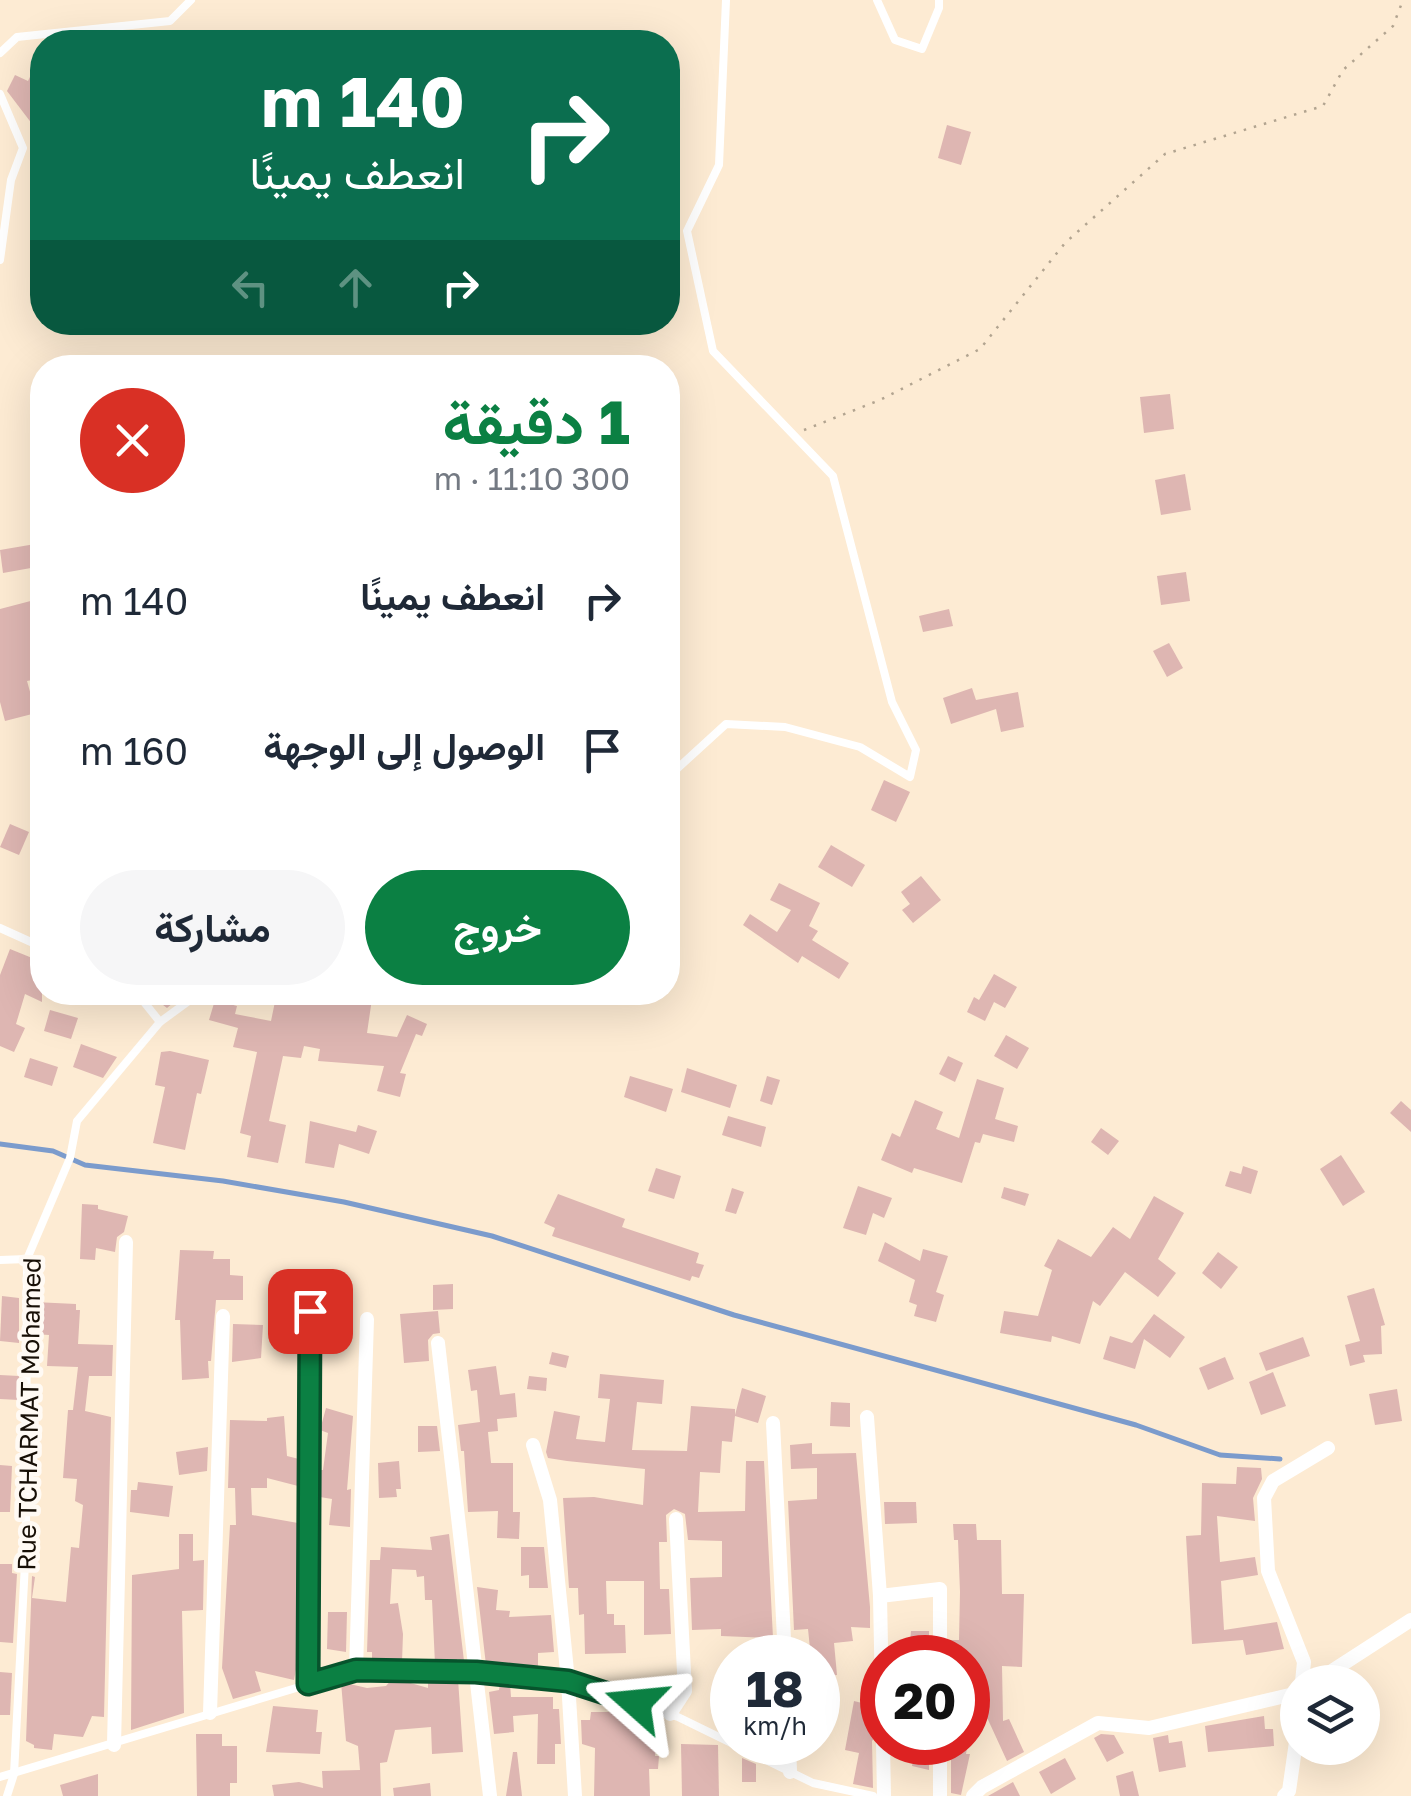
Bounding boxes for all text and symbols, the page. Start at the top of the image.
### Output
text: 140 m [261,58,465,142]
icon: right [500,70,630,200]
text: انعطف يمينًا [249,145,465,199]
icon: left [223,260,278,315]
icon: ahead [328,260,383,315]
icon: right [433,260,488,315]
text: 1 دقيقة [443,385,630,457]
button: close [80,388,185,493]
text: 300 m · 11:10 [434,459,630,497]
text: انعطف يمينًا [360,573,545,618]
icon: right [575,573,630,628]
text: 140 m [80,578,188,623]
text: الوصول إلى الوجهة [263,723,545,768]
icon: arrive [575,723,630,778]
text: 160 m [80,728,188,773]
button: مشاركة [80,870,345,985]
button: خروج [365,870,630,985]
street label: Rue TCHARMAT Mohamed [10,1257,47,1571]
pin [268,1269,353,1354]
icon: arrive [283,1284,338,1339]
speed limit sign: 20 [860,1635,990,1765]
position arrow [584,1651,688,1755]
text: 18 [746,1658,804,1718]
map controls [1280,1665,1380,1765]
button: layers [1280,1665,1380,1765]
text: km/h [743,1710,807,1741]

